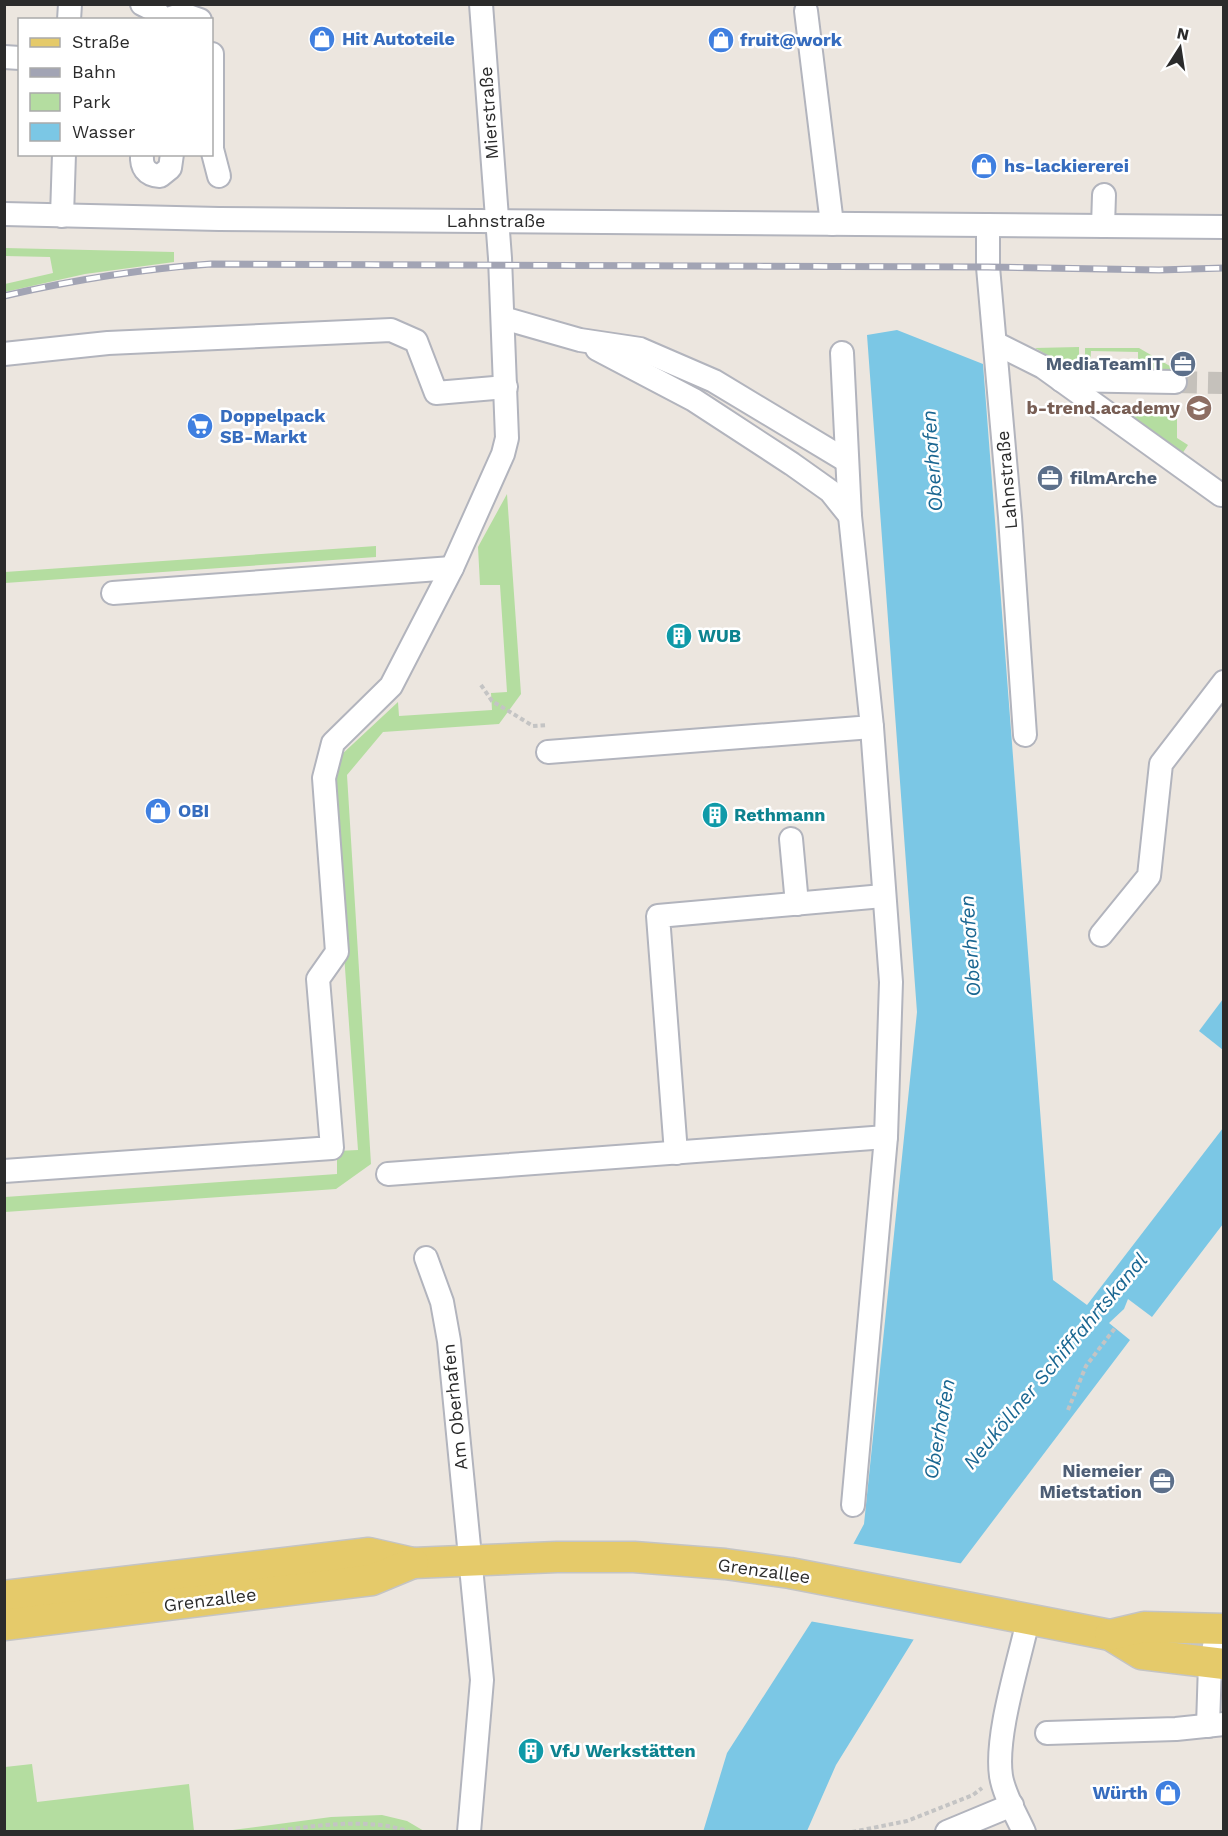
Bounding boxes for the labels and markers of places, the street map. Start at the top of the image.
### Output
shop icon: Hit Autoteile [307,24,337,54]
shop icon: fruit@work [706,25,736,55]
place label: Hit Autoteile [342,28,455,49]
place label: fruit@work [740,29,843,50]
shop icon: hs-lackiererei [969,151,999,181]
place label: hs-lackiererei [1004,155,1129,176]
office icon: MediaTeamIT [1168,349,1198,379]
place label: MediaTeamIT [1046,353,1164,374]
school or university icon: b-trend.academy [1184,393,1214,423]
place label: b-trend.academy [1027,397,1181,418]
place label: Doppelpack SB-Markt [220,405,326,447]
supermarket icon: Doppelpack SB-Markt [185,411,215,441]
office icon: filmArche [1035,463,1065,493]
place label: filmArche [1070,467,1157,488]
building icon: WUB [664,621,694,651]
place label: WUB [698,625,741,646]
shop icon: OBI [143,796,173,826]
place label: OBI [178,800,209,821]
building icon: Rethmann [700,800,730,830]
place label: Rethmann [734,804,826,825]
place label: Niemeier Mietstation [1039,1460,1142,1502]
office icon: Niemeier Mietstation [1147,1466,1177,1496]
building icon: VfJ Werkstätten [516,1736,546,1766]
place label: VfJ Werkstätten [550,1740,696,1761]
shop icon: Würth [1153,1778,1183,1808]
place label: Würth [1093,1782,1148,1803]

